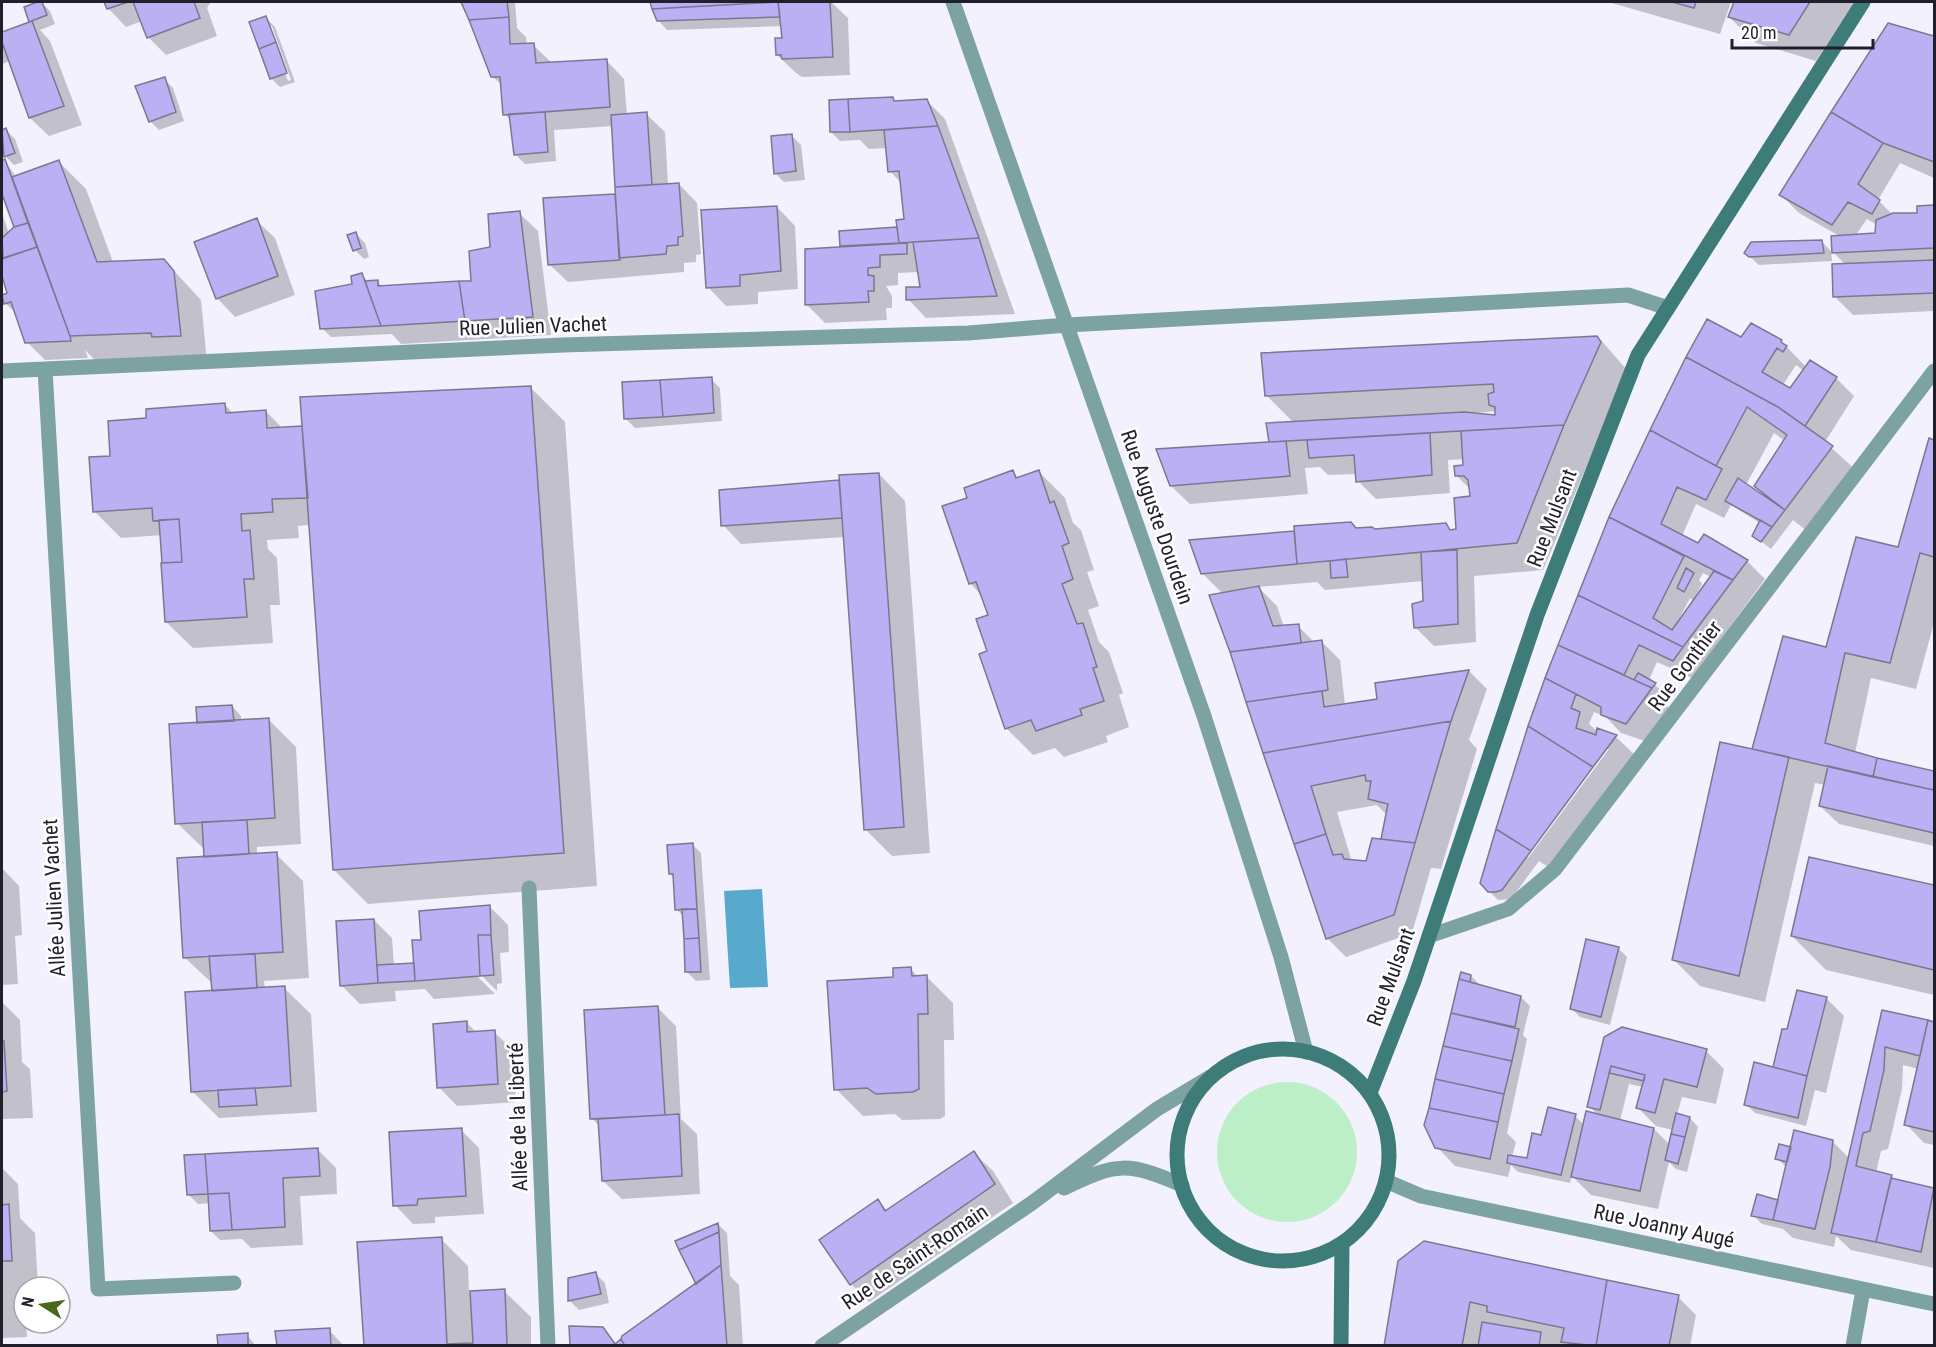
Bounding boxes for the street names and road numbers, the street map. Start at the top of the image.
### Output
street label: Rue Julien Vachet [459,311,607,341]
street label: Rue Auguste Dourdein [1116,426,1198,608]
street label: Rue Mulsant [1522,466,1582,570]
street label: Rue Gonthier [1643,616,1727,716]
street label: Allée Julien Vachet [38,818,70,978]
street label: Rue Mulsant [1362,925,1420,1029]
street label: Allée de la Liberté [503,1042,533,1192]
street label: Rue de Saint-Romain [837,1199,993,1315]
street label: Rue Joanny Augé [1592,1199,1737,1253]

